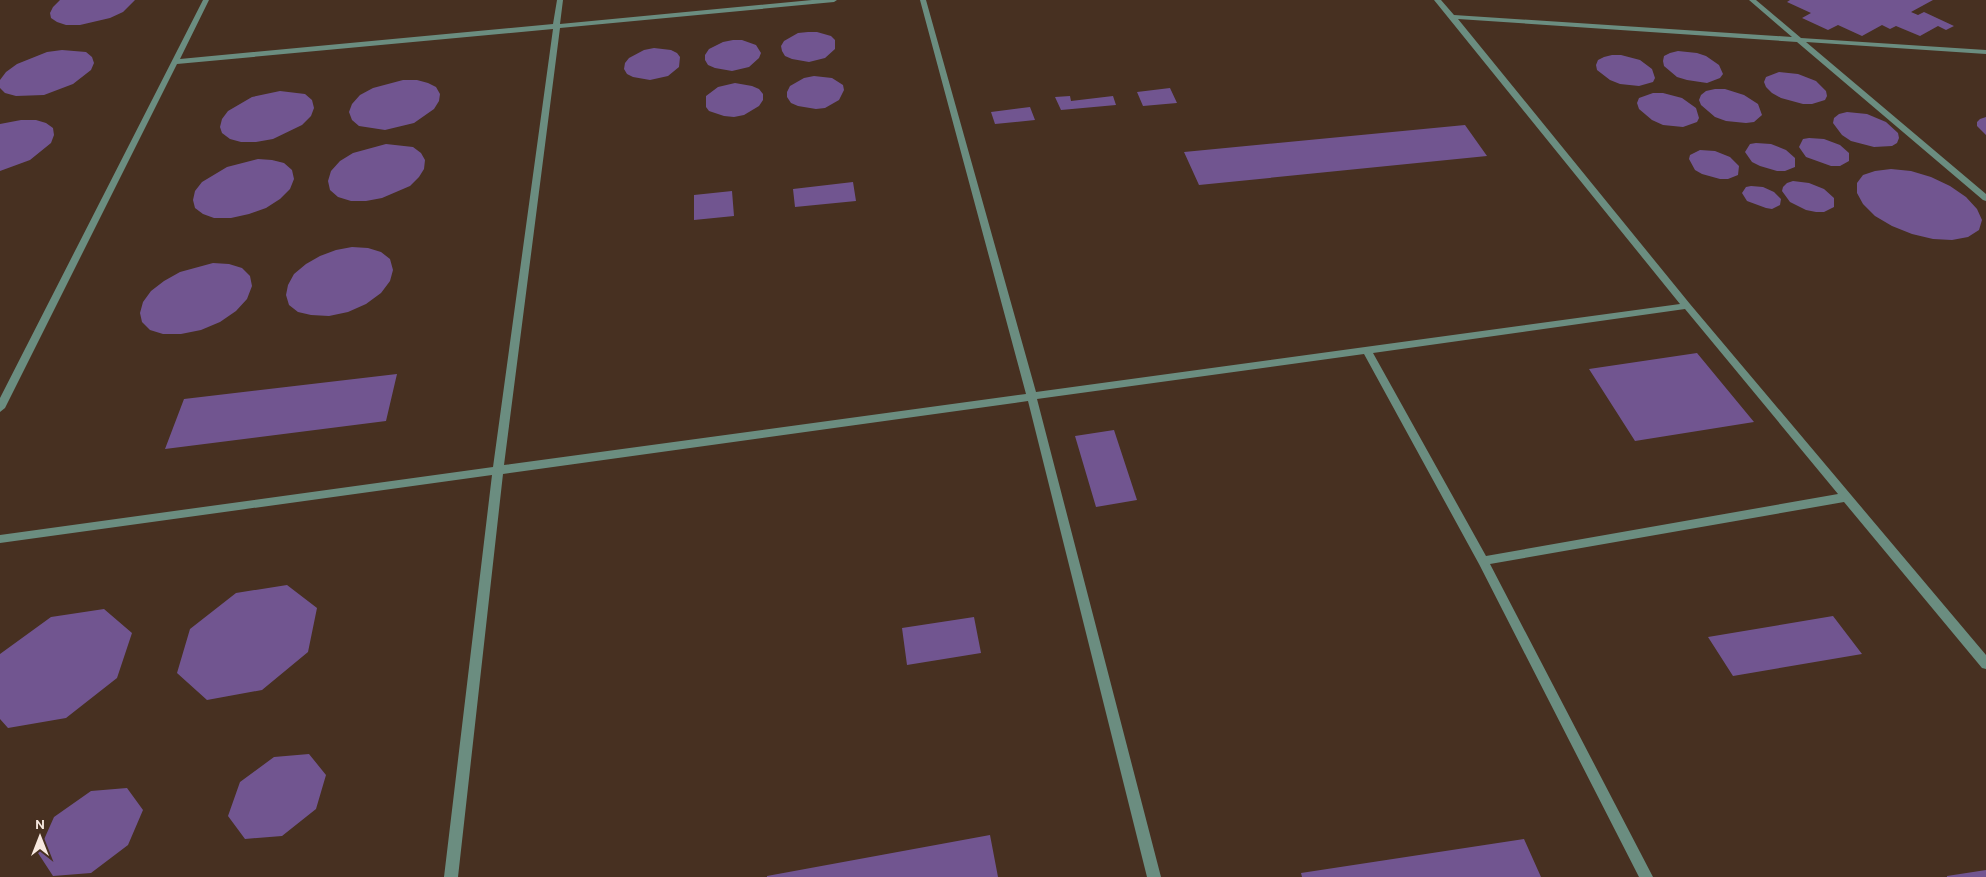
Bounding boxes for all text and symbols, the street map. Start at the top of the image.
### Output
north arrow [15,812,65,862]
text: N [35,817,45,834]

